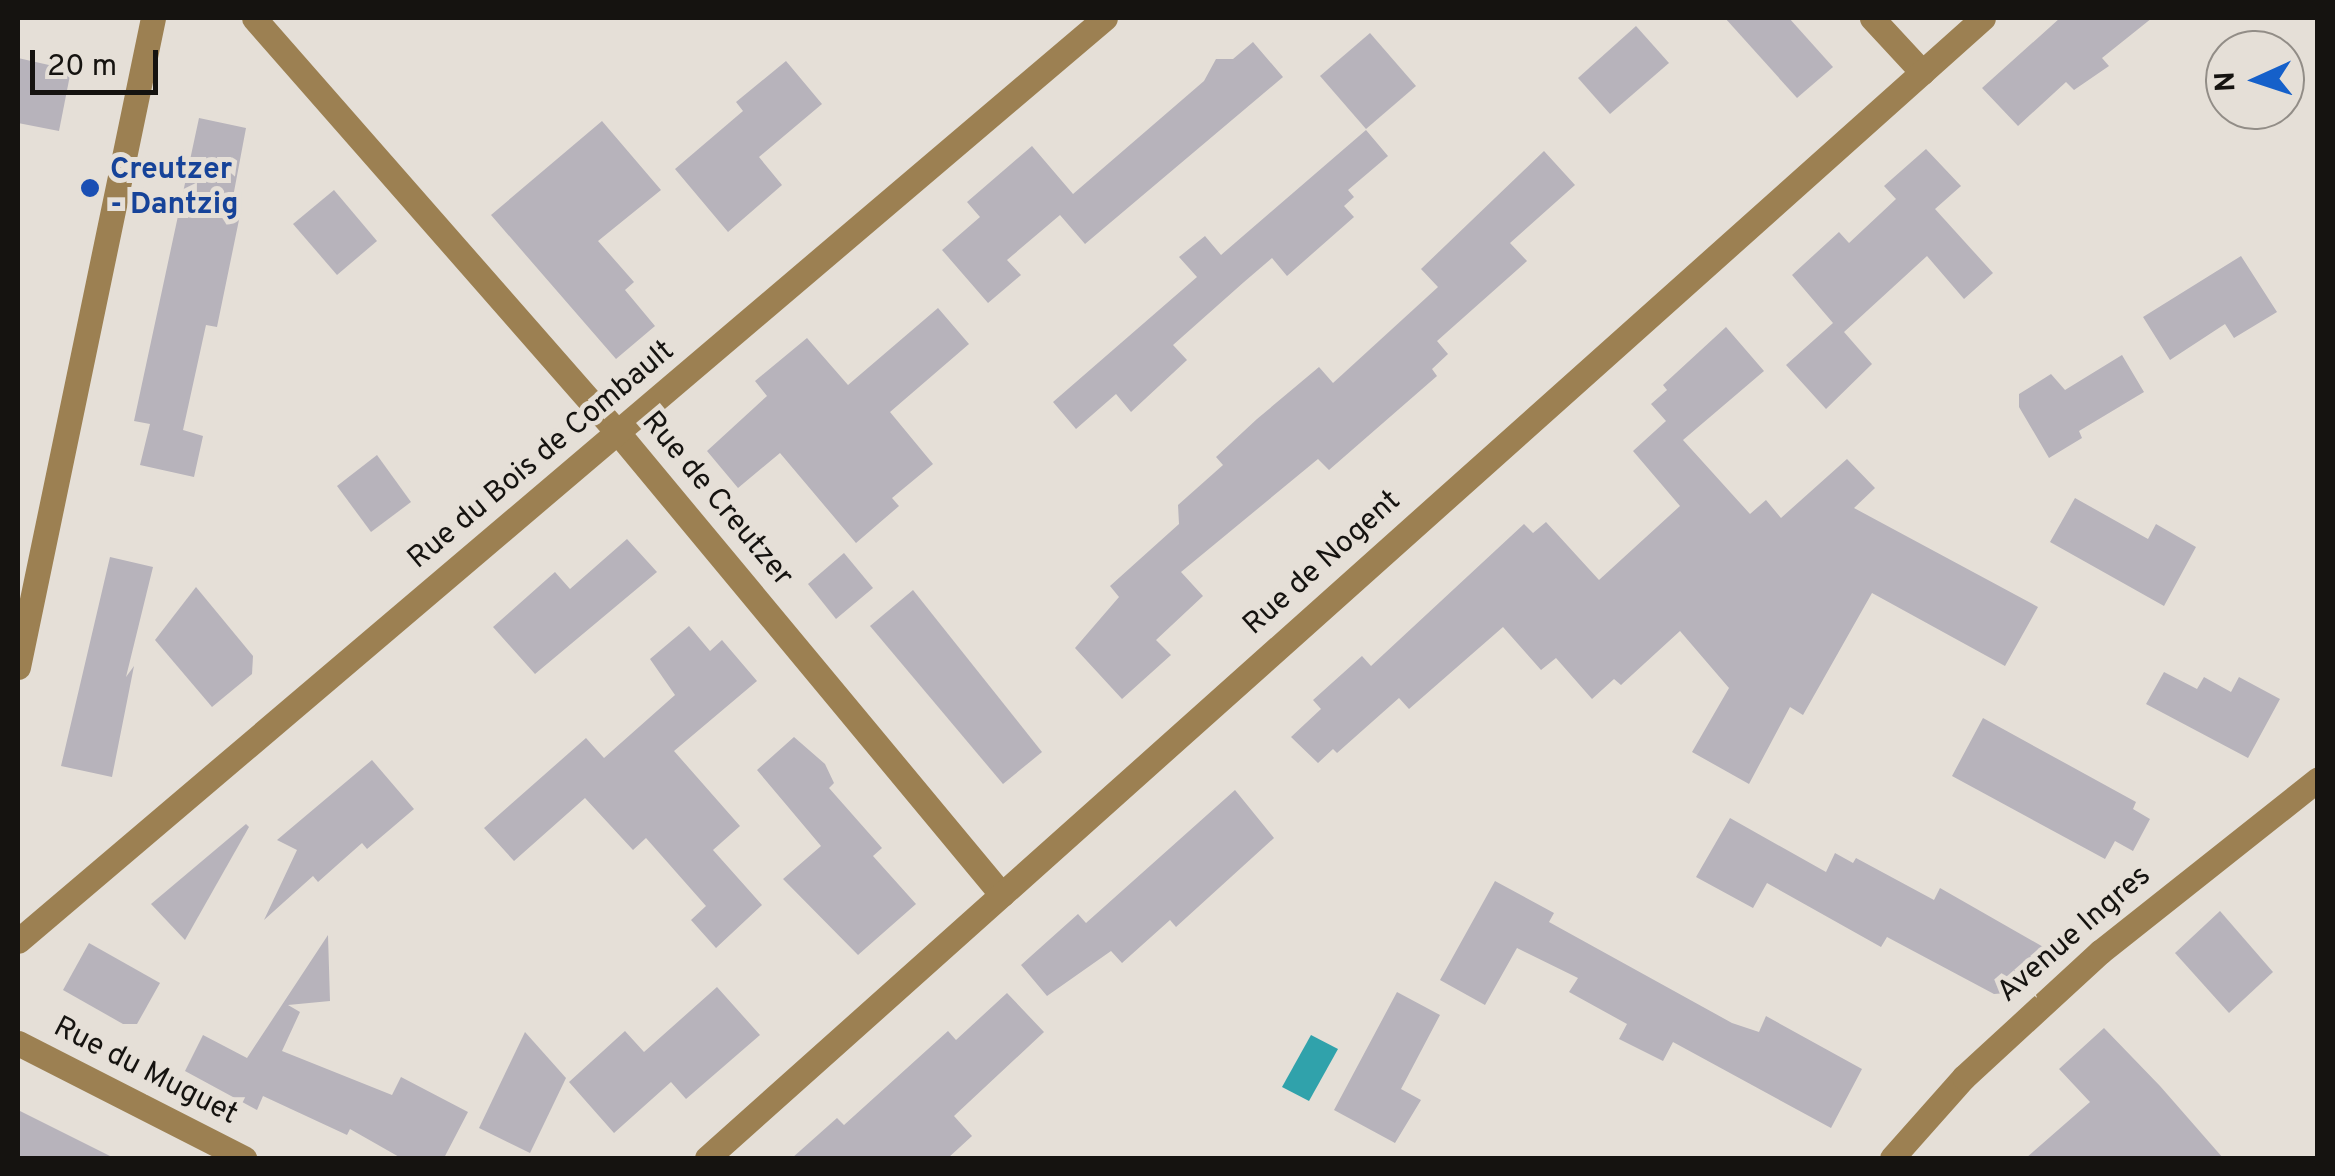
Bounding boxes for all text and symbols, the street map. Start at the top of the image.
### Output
scale bar [35,30,162,92]
north arrow [2205,30,2305,130]
text: 20 m [47,49,117,86]
text: N [2209,70,2246,92]
place label: Creutzer - Dantzig [110,153,239,224]
marker: Creutzer - Dantzig [79,177,101,199]
street label: Rue du Bois de Combault [402,334,682,578]
street label: Rue de Creutzer [633,405,799,595]
street label: Rue de Nogent [1237,484,1409,644]
street label: Avenue Ingres [1991,859,2159,1011]
street label: Rue du Muguet [47,1010,243,1134]

